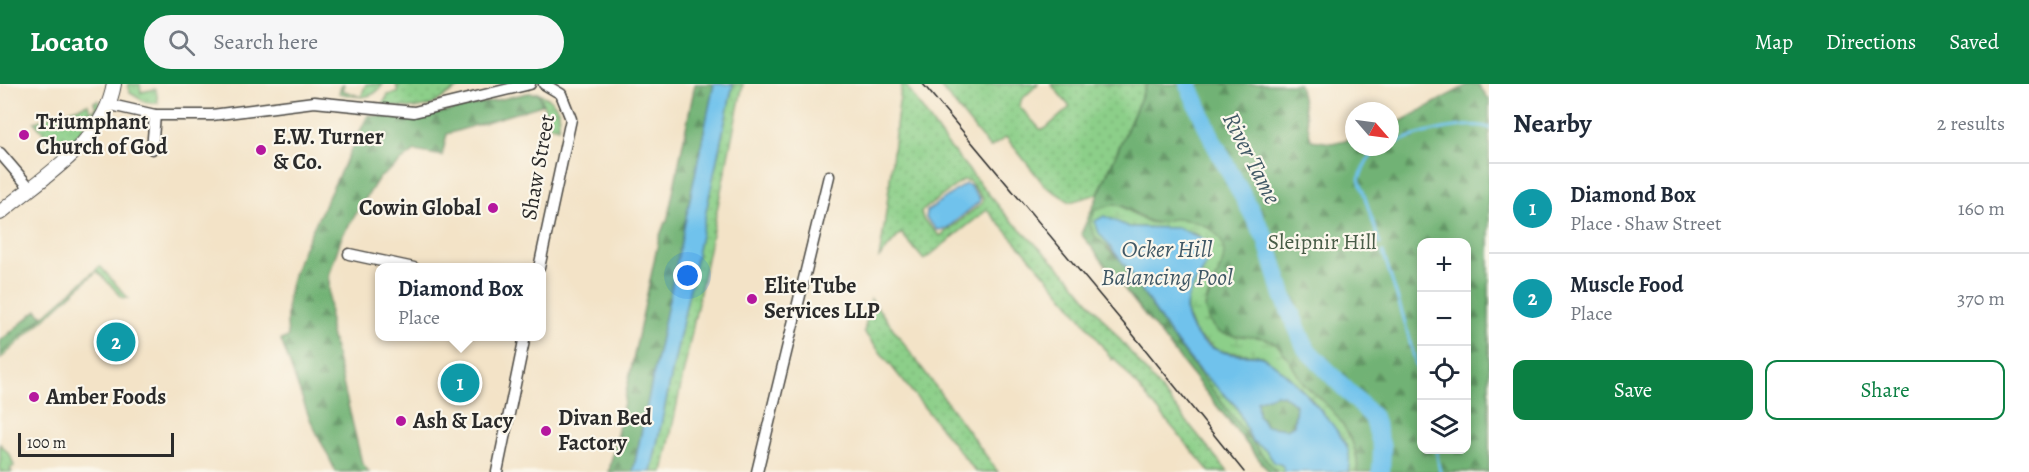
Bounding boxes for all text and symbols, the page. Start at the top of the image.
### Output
search box [144,15,564,69]
text: Locato [30,23,108,61]
icon: search [165,26,198,59]
text: Search here [213,27,318,57]
text: Map [1755,28,1793,56]
text: Directions [1826,28,1916,56]
text: Saved [1949,28,1999,56]
north arrow [1345,102,1399,156]
water label: River Tame [1215,106,1289,210]
text: Nearby [1513,106,1592,141]
place label: Triumphant Church of God [36,107,168,162]
text: 2 results [1937,110,2005,137]
street label: Shaw Street [514,112,562,222]
place label: E.W. Turner & Co. [273,122,384,177]
marker: Triumphant Church of God [17,128,31,142]
marker: E.W. Turner & Co. [254,143,268,157]
text: Diamond Box [1570,180,1696,210]
place label: Cowin Global [359,193,481,223]
text: 1 [1529,195,1536,222]
text: 160 m [1958,195,2005,222]
marker: Cowin Global [486,201,500,215]
text: Place · Shaw Street [1570,210,1722,237]
park label: Sleipnir Hill [1268,227,1376,257]
water label: Ocker Hill Balancing Pool [1101,233,1233,293]
map controls [1417,238,1471,454]
button: + [1417,238,1471,292]
your location [673,261,702,290]
popup [375,263,546,341]
text: Muscle Food [1570,270,1683,300]
place label: Elite Tube Services LLP [764,271,880,326]
text: Diamond Box [398,274,523,304]
text: 2 [1528,285,1537,312]
text: 370 m [1957,285,2005,312]
marker: Elite Tube Services LLP [745,292,759,306]
button: − [1417,292,1471,346]
text: Place [1570,300,1612,327]
text: Place [398,304,440,331]
pin: 2 [96,320,136,364]
button: locate [1417,346,1471,400]
pin: 1 [440,360,480,406]
button: Save [1513,360,1753,420]
button: Share [1765,360,2005,420]
place label: Amber Foods [45,382,166,412]
marker: Amber Foods [27,390,41,404]
button: layers [1417,400,1471,454]
place label: Divan Bed Factory [558,403,652,458]
place label: Ash & Lacy [412,406,514,436]
marker: Ash & Lacy [394,414,408,428]
marker: Divan Bed Factory [539,424,553,438]
scale bar [18,430,174,458]
text: 100 m [27,432,66,454]

